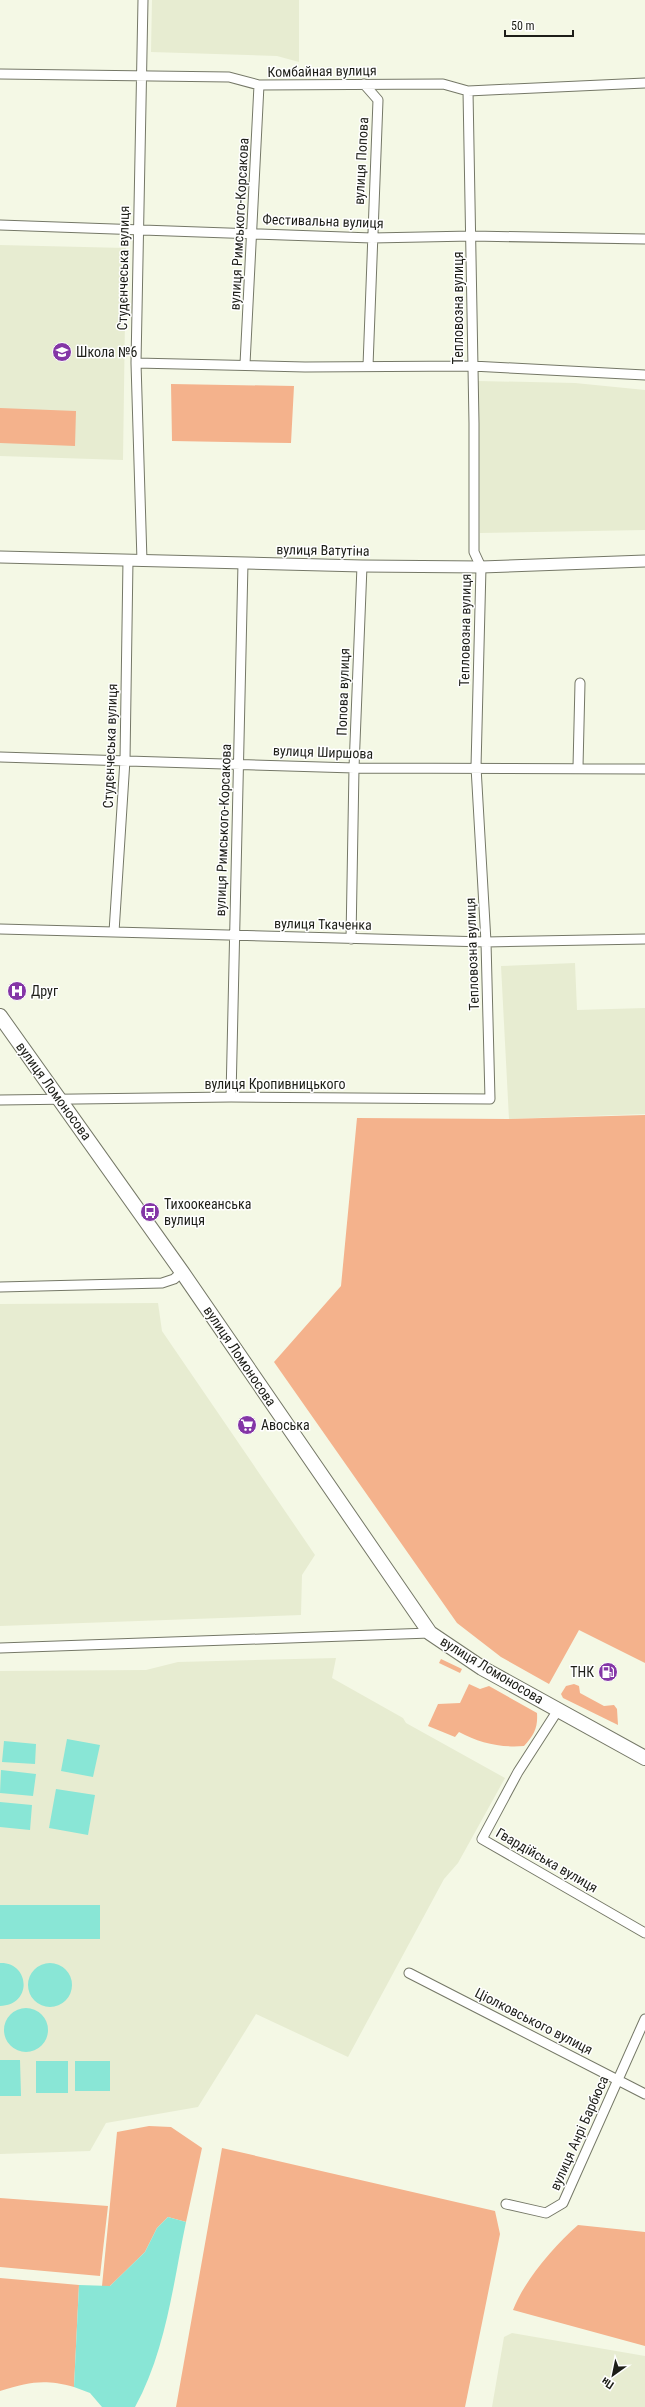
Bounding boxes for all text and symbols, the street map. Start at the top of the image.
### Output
scale bar [505,12,573,38]
text: 50 m [511,19,535,33]
street label: Комбайная вулиця [267,62,377,80]
street label: вулиця Попова [351,117,371,205]
street label: вулиця Римського-Корсакова [226,137,252,311]
street label: Студєнчеська вулиця [114,206,132,330]
street label: Фестивальна вулиця [262,211,384,231]
street label: Тепловозна вулиця [450,252,466,364]
school or university icon: Школа №6 [51,341,73,363]
place label: Школа №6 [76,344,137,360]
street label: вулиця Ватутіна [276,541,370,559]
street label: Тепловозна вулиця [456,573,474,687]
street label: Попова вулиця [333,648,353,736]
street label: Студєнчеська вулиця [100,683,120,809]
street label: вулиця Ширшова [273,742,373,762]
street label: вулиця Римського-Корсакова [212,743,234,917]
street label: Тепловозна вулиця [462,897,482,1011]
street label: вулиця Ткаченка [274,915,372,933]
hospital icon: Друг [6,980,28,1002]
place label: Друг [31,983,58,999]
street label: вулиця Ломоносова [13,1039,95,1143]
street label: вулиця Кропивницького [204,1076,346,1092]
place label: Тихоокеанська вулиця [164,1196,251,1228]
bus stop icon: Тихоокеанська вулиця [139,1201,161,1223]
street label: вулиця Ломоносова [201,1303,279,1409]
supermarket icon: Авоська [236,1414,258,1436]
place label: Авоська [261,1417,310,1433]
street label: вулиця Ломоносова [438,1633,546,1707]
fuel station icon: ТНК [597,1661,619,1683]
place label: ТНК [570,1664,594,1680]
street label: Гвардійська вулиця [493,1824,601,1896]
street label: Ціолковського вулиця [472,1984,596,2058]
street label: вулиця Анрі Барбюса [547,2073,611,2193]
north arrow [593,2355,633,2395]
text: Пн [599,2374,617,2392]

